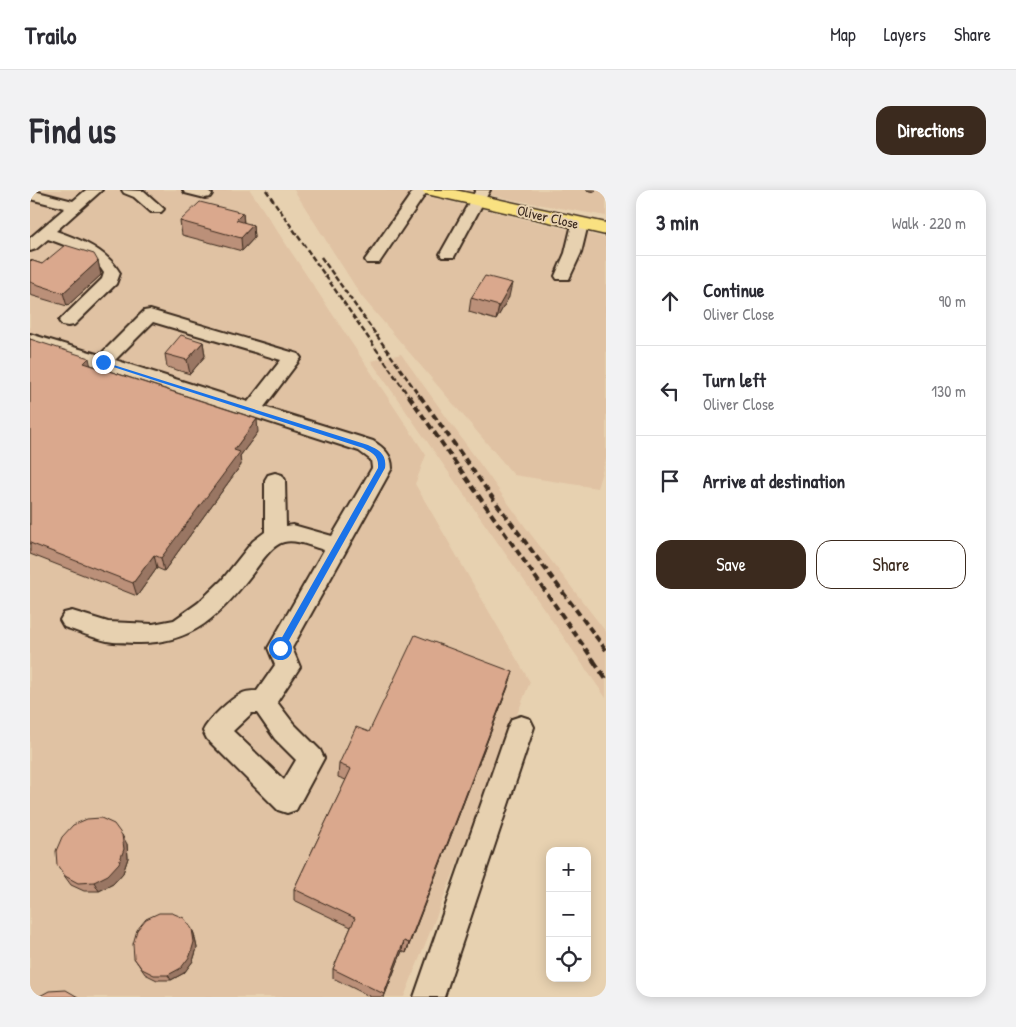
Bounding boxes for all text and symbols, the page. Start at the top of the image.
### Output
text: Trailo [25,19,76,51]
text: Map [830,22,856,47]
text: Layers [884,22,926,47]
text: Share [954,22,991,47]
button: Directions [876,106,986,155]
text: Find us [30,107,116,154]
street label: Oliver Close [516,200,581,233]
text: 3 min [656,208,699,237]
text: Walk · 220 m [892,212,966,234]
text: Continue [703,277,764,303]
icon: ahead [656,287,684,315]
text: 90 m [938,290,966,312]
text: Oliver Close [703,303,774,325]
route end [92,351,115,374]
text: Turn left [703,367,766,393]
icon: left [656,377,684,405]
text: 130 m [931,380,966,402]
text: Oliver Close [703,393,774,415]
icon: arrive [656,467,684,495]
text: Arrive at destination [703,468,845,494]
button: Save [656,540,806,589]
button: Share [816,540,966,589]
route start [269,637,292,660]
map controls [546,847,591,982]
button: + [546,847,591,892]
button: − [546,892,591,937]
button: locate [546,937,591,982]

